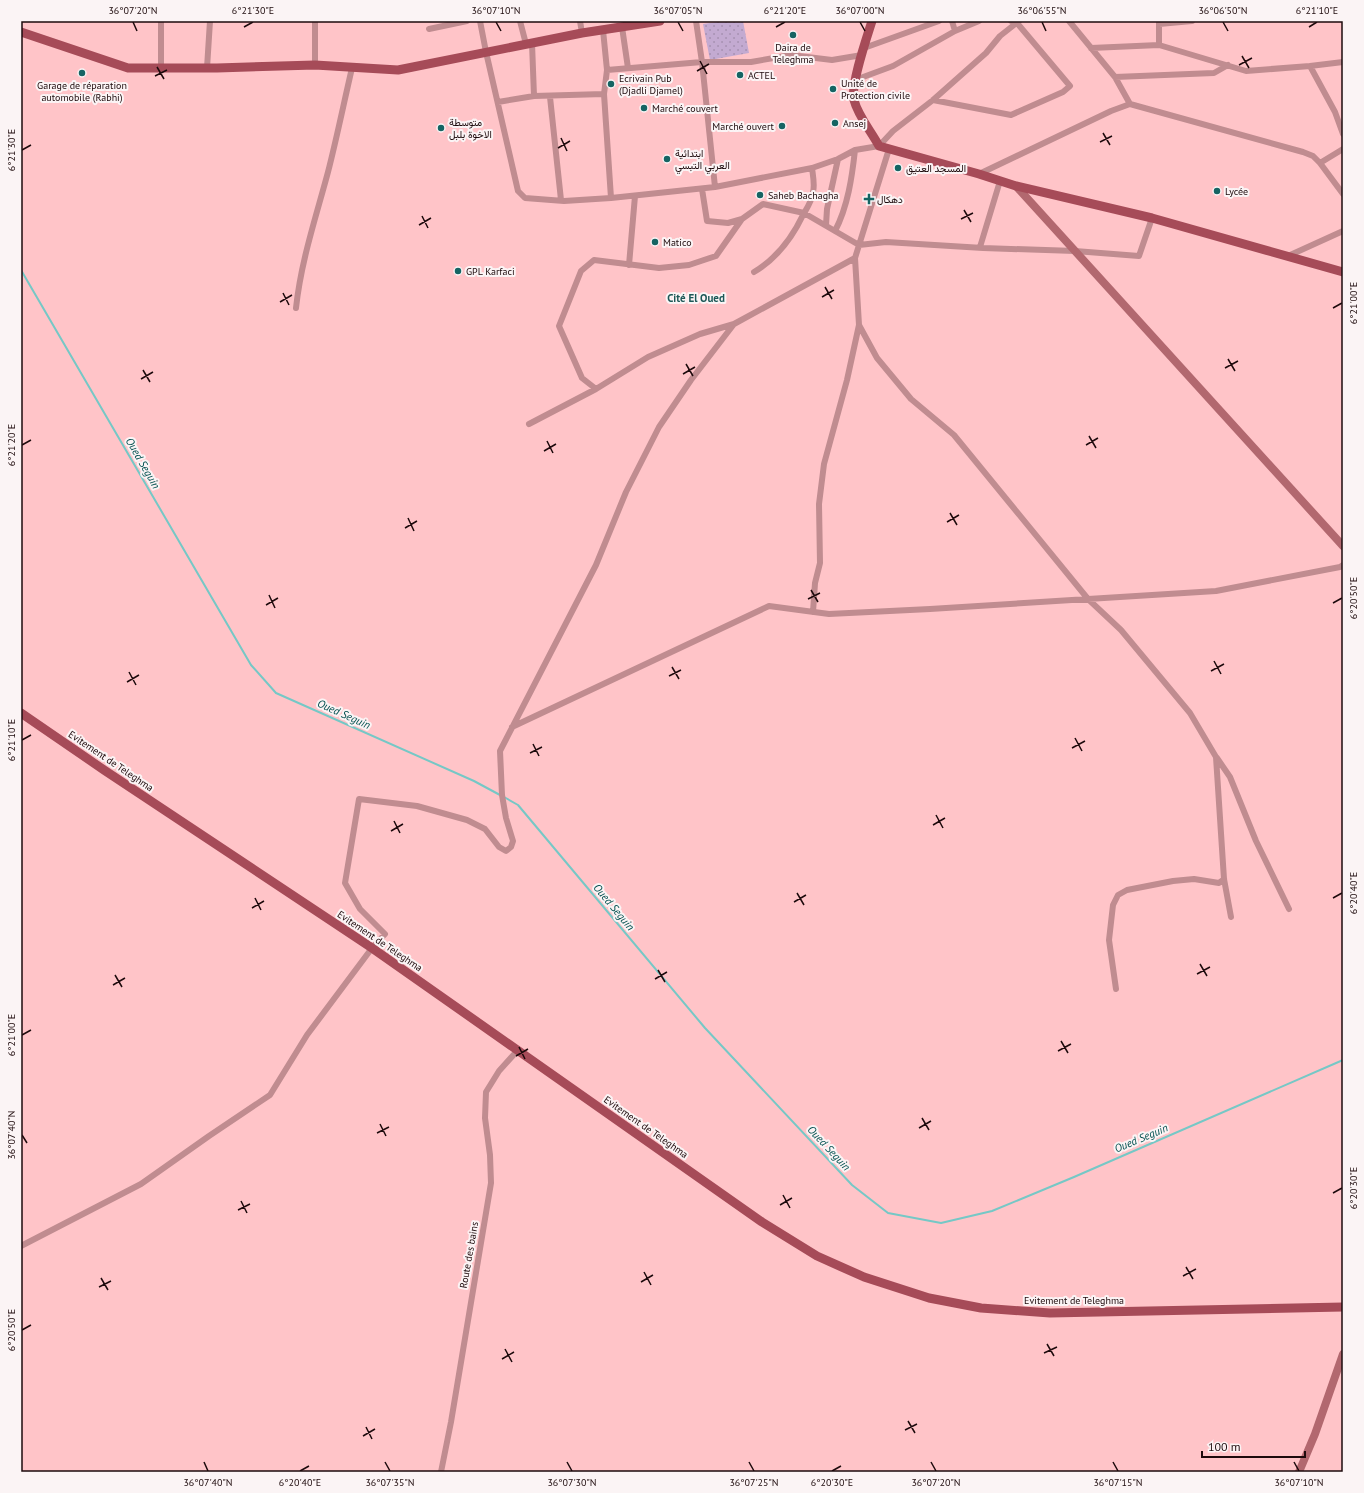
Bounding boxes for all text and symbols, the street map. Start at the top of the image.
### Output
text: 36°07'20"N [108,4,158,17]
text: 6°21'30"E [232,4,274,17]
text: 36°07'10"N [471,4,521,17]
text: 36°07'05"N [653,4,703,17]
text: 6°21'20"E [764,4,806,17]
text: 36°07'00"N [835,4,885,17]
text: 36°06'55"N [1017,4,1067,17]
text: 36°06'50"N [1198,4,1248,17]
text: 6°21'10"E [1296,4,1338,17]
marker: Daira de Teleghma [788,30,798,40]
place label: Daira de Teleghma [772,41,814,66]
marker: Garage de réparation automobile (Rabhi) [77,68,87,78]
place label: ACTEL [748,69,775,82]
marker: ACTEL [735,70,745,80]
place label: Ecrivain Pub (Djadli Djamel) [619,72,683,97]
place label: Unité de Protection civile [841,77,910,102]
place label: Garage de réparation automobile (Rabhi) [37,79,127,104]
marker: Ecrivain Pub (Djadli Djamel) [606,79,616,89]
marker: Unité de Protection civile [828,84,838,94]
place label: Marché couvert [652,102,719,115]
marker: Marché couvert [639,103,649,113]
place label: متوسطة الاخوة بلبل [449,116,492,141]
place label: Ansej [843,117,866,130]
marker: Ansej [830,118,840,128]
place label: Marché ouvert [712,120,775,133]
marker: Marché ouvert [777,121,787,131]
marker: متوسطة الاخوة بلبل [436,123,446,133]
text: 6°21'30"E [5,129,18,171]
place label: ابتدائية العربي التبسي [675,147,730,174]
marker: ابتدائية العربي التبسي [662,154,672,164]
place label: المسجد العتيق [906,162,966,175]
marker: المسجد العتيق [893,163,903,173]
place label: Lycée [1225,185,1248,198]
marker: Lycée [1212,186,1222,196]
place label: Saheb Bachagha [768,189,838,202]
marker: Saheb Bachagha [755,190,765,200]
place label: دهكال [877,193,903,206]
marker: دهكال [864,194,874,204]
place label: Matico [663,236,692,249]
marker: Matico [650,237,660,247]
place label: GPL Karfaci [466,265,515,278]
marker: GPL Karfaci [453,266,463,276]
text: 6°21'00"E [1347,282,1360,324]
district label: Cité El Oued [667,291,725,305]
text: 6°21'20"E [5,424,18,466]
water label: Oued Seguin [123,435,163,491]
text: 6°20'50"E [1347,577,1360,619]
water label: Oued Seguin [315,696,373,732]
text: 6°21'10"E [5,719,18,761]
street label: Evitement de Teleghma [66,728,156,794]
text: 6°20'40"E [1347,872,1360,914]
water label: Oued Seguin [590,881,638,933]
street label: Evitement de Teleghma [335,908,425,974]
text: 6°21'00"E [5,1014,18,1056]
street label: Evitement de Teleghma [601,1093,691,1161]
text: 36°07'40"N [5,1110,18,1160]
water label: Oued Seguin [1112,1120,1170,1156]
water label: Oued Seguin [805,1122,854,1174]
text: 6°20'30"E [1347,1167,1360,1209]
street label: Route des bains [457,1221,481,1289]
street label: Evitement de Teleghma [1024,1294,1124,1307]
text: 6°20'50"E [5,1309,18,1351]
scale bar [1202,1433,1305,1459]
text: 100 m [1208,1439,1241,1454]
text: 36°07'40"N [183,1476,233,1489]
text: 6°20'40"E [279,1476,321,1489]
text: 36°07'35"N [365,1476,415,1489]
text: 36°07'30"N [547,1476,597,1489]
text: 36°07'25"N [729,1476,779,1489]
text: 6°20'30"E [811,1476,853,1489]
text: 36°07'20"N [911,1476,961,1489]
text: 36°07'15"N [1093,1476,1143,1489]
text: 36°07'10"N [1274,1476,1324,1489]

